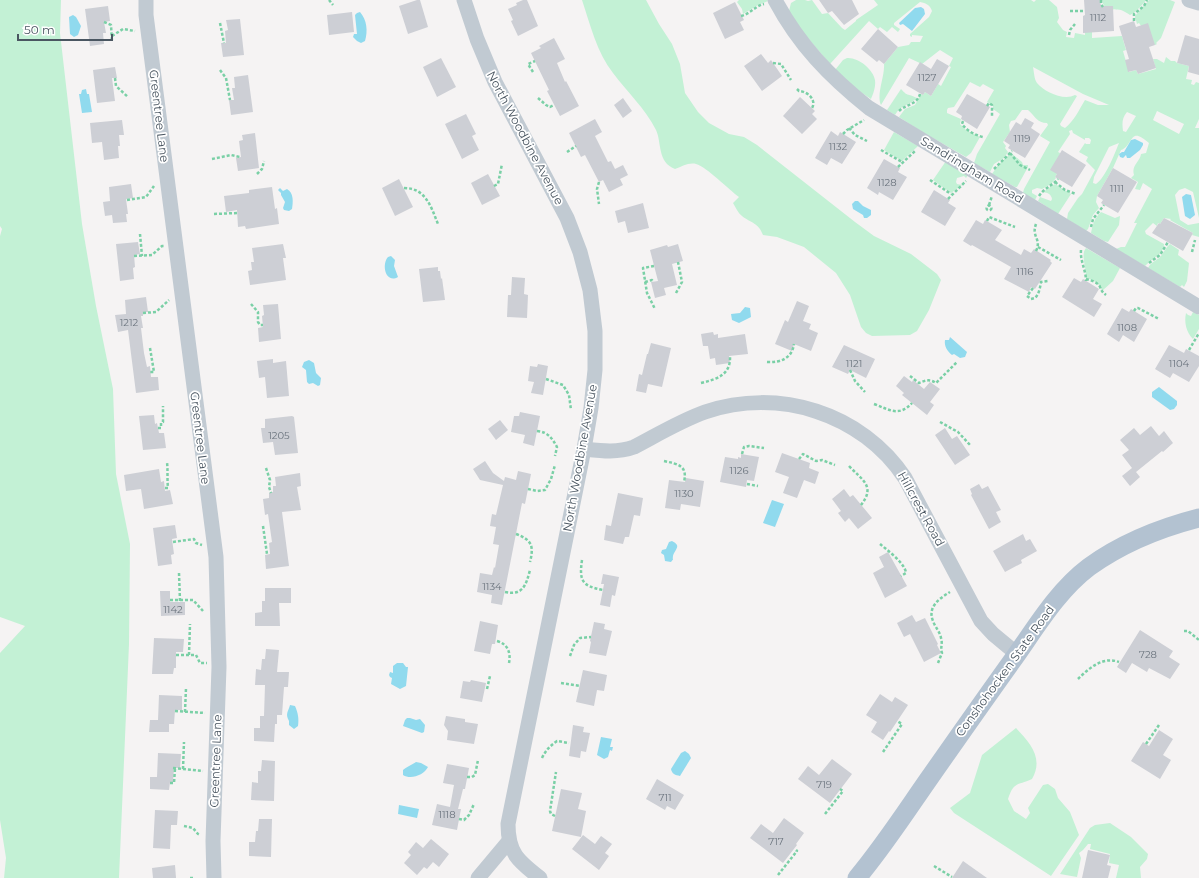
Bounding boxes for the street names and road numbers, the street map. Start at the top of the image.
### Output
street label: North Woodbine Avenue [484,68,567,207]
street label: Greentree Lane [146,69,173,163]
street label: Sandringham Road [918,133,1026,206]
street label: North Woodbine Avenue [559,383,600,533]
street label: Greentree Lane [187,391,214,485]
street label: Hillcrest Road [895,469,948,549]
street label: Conshohocken State Road [952,602,1057,739]
street label: Greentree Lane [206,714,225,808]

